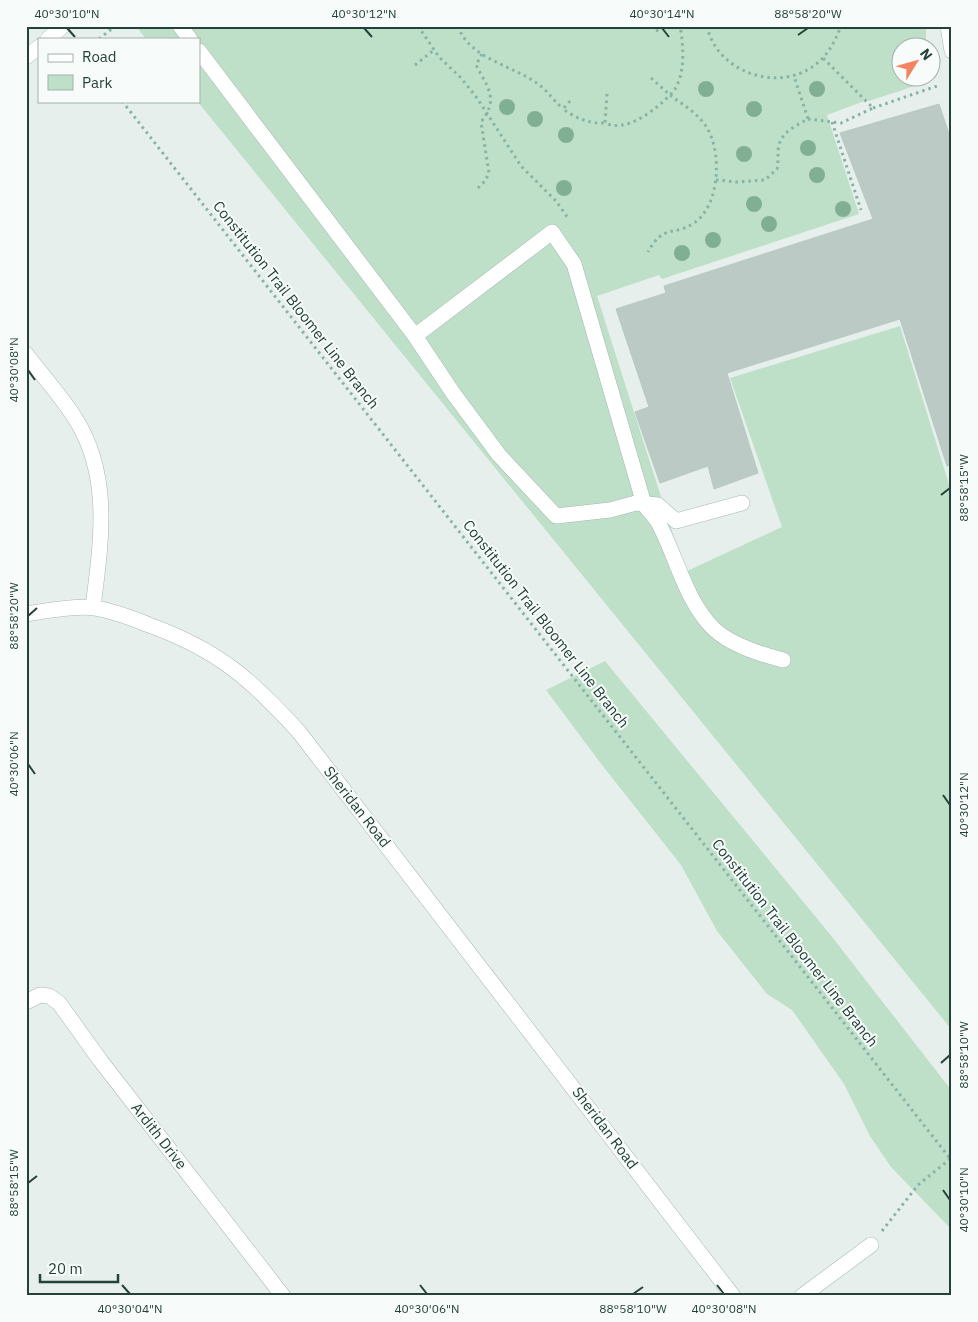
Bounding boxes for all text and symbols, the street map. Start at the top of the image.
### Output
text: 40°30'10"N [34,6,100,21]
text: 40°30'12"N [331,6,397,21]
text: 40°30'14"N [629,6,695,21]
text: 88°58'20"W [774,6,842,21]
legend [38,38,200,102]
north arrow [890,38,940,88]
text: N [916,45,937,64]
text: Road [82,47,117,66]
text: Park [82,73,112,92]
street label: Constitution Trail Bloomer Line Branch [209,197,384,413]
text: 40°30'08"N [6,337,21,403]
text: 88°58'15"W [956,454,971,522]
street label: Constitution Trail Bloomer Line Branch [459,516,634,732]
text: 88°58'20"W [6,582,21,650]
text: 40°30'06"N [6,731,21,797]
street label: Sheridan Road [320,762,395,851]
text: 40°30'12"N [956,772,971,838]
street label: Constitution Trail Bloomer Line Branch [708,835,883,1051]
text: 88°58'10"W [956,1021,971,1089]
street label: Sheridan Road [568,1083,642,1173]
street label: Ardith Drive [127,1098,191,1173]
text: 88°58'15"W [6,1149,21,1217]
text: 40°30'10"N [956,1167,971,1233]
scale bar [40,1252,118,1284]
text: 20 m [48,1259,83,1278]
text: 40°30'04"N [97,1301,163,1316]
text: 40°30'06"N [394,1301,460,1316]
text: 88°58'10"W [599,1301,667,1316]
text: 40°30'08"N [691,1301,757,1316]

